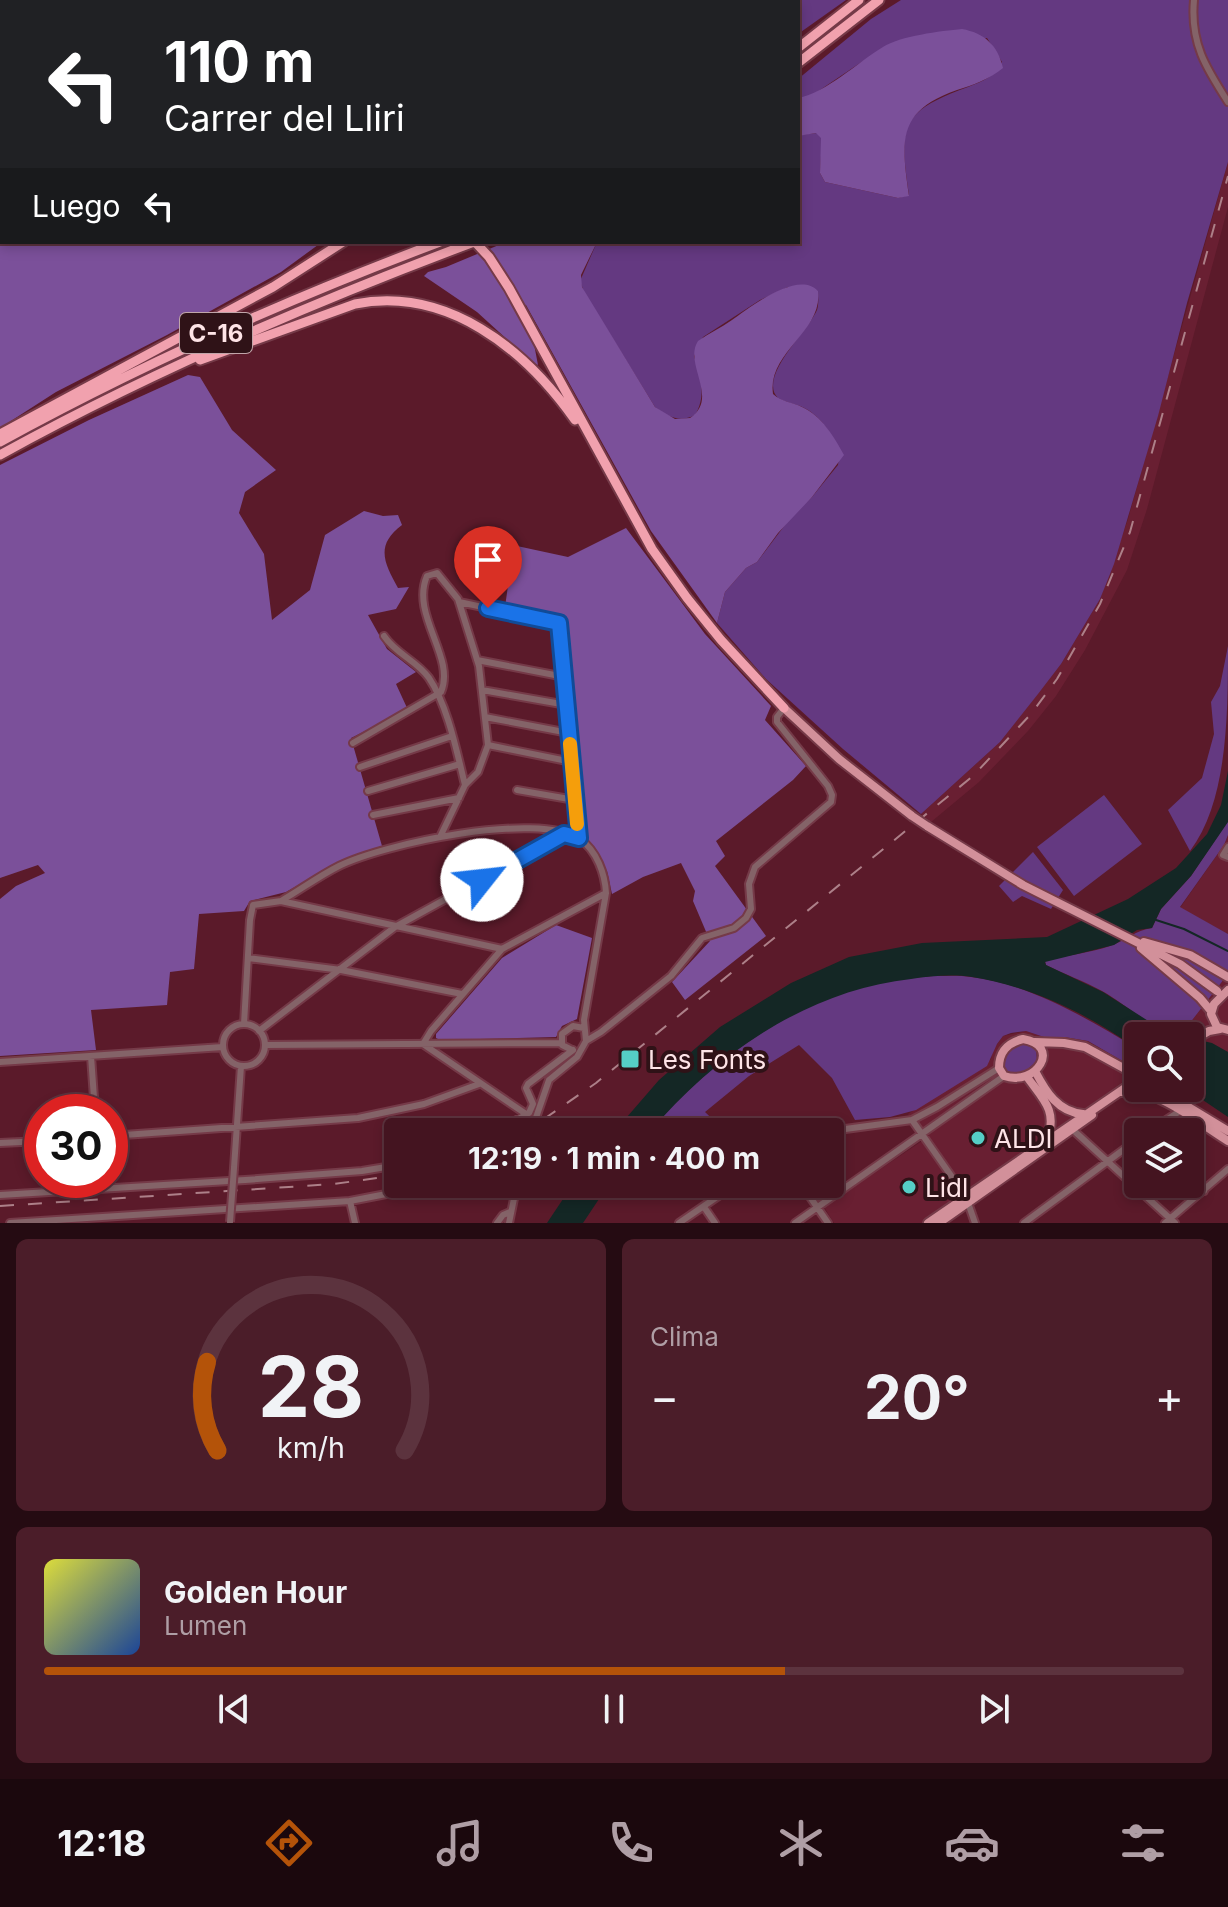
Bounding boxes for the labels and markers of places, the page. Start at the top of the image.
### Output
pin [454,526,522,608]
place label: Les Fonts [648,1044,766,1075]
marker: Les Fonts [619,1048,641,1070]
place label: ALDI [994,1123,1052,1154]
marker: ALDI [969,1129,987,1147]
place label: Lidl [925,1172,968,1203]
marker: Lidl [900,1178,918,1196]

